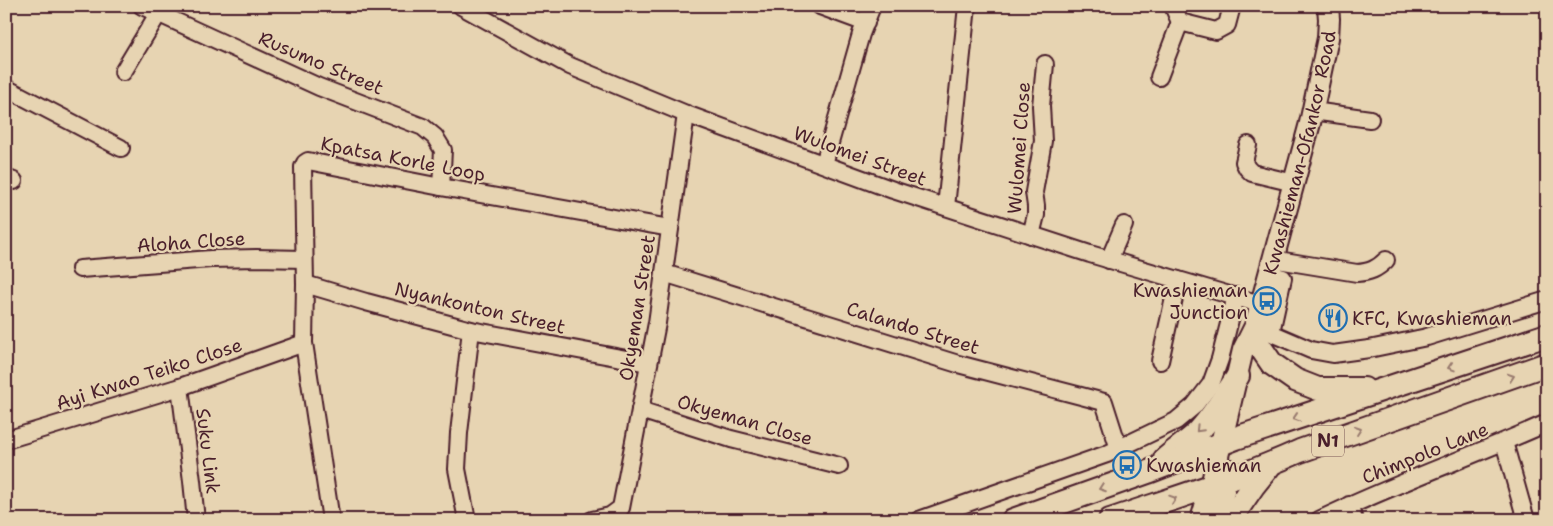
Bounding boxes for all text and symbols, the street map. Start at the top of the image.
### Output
street label: Rusumo Street [255,25,387,101]
street label: Kwashieman-Ofankor Road [1257,30,1341,278]
street label: Wulomei Close [1002,81,1036,215]
street label: Wulomei Street [790,120,930,192]
street label: Kpatsa Korle Loop [318,131,488,187]
street label: Aloha Close [136,226,246,258]
street label: Okyeman Street [613,233,661,383]
street label: Nyankonton Street [392,276,568,340]
place label: Kwashieman Junction [1133,278,1248,325]
bus stop icon: Kwashieman Junction [1252,286,1282,316]
street label: Calando Street [843,296,983,360]
restaurant icon: KFC, Kwashieman [1318,303,1348,333]
place label: KFC, Kwashieman [1352,306,1512,331]
street label: Ayi Kwao Teiko Close [53,332,245,416]
one-way arrow [1447,361,1455,371]
one-way arrow [1506,373,1515,383]
street label: Okyeman Close [674,389,816,451]
street label: Suku Link [190,407,226,495]
one-way arrow [1293,412,1301,422]
street label: Chimpolo Lane [1358,416,1492,490]
one-way arrow [1196,424,1205,433]
road number: N1 [1312,426,1344,456]
one-way arrow [1353,426,1362,436]
bus stop icon: Kwashieman [1112,450,1142,480]
place label: Kwashieman [1146,453,1261,478]
one-way arrow [1099,482,1107,492]
one-way arrow [1168,494,1176,504]

